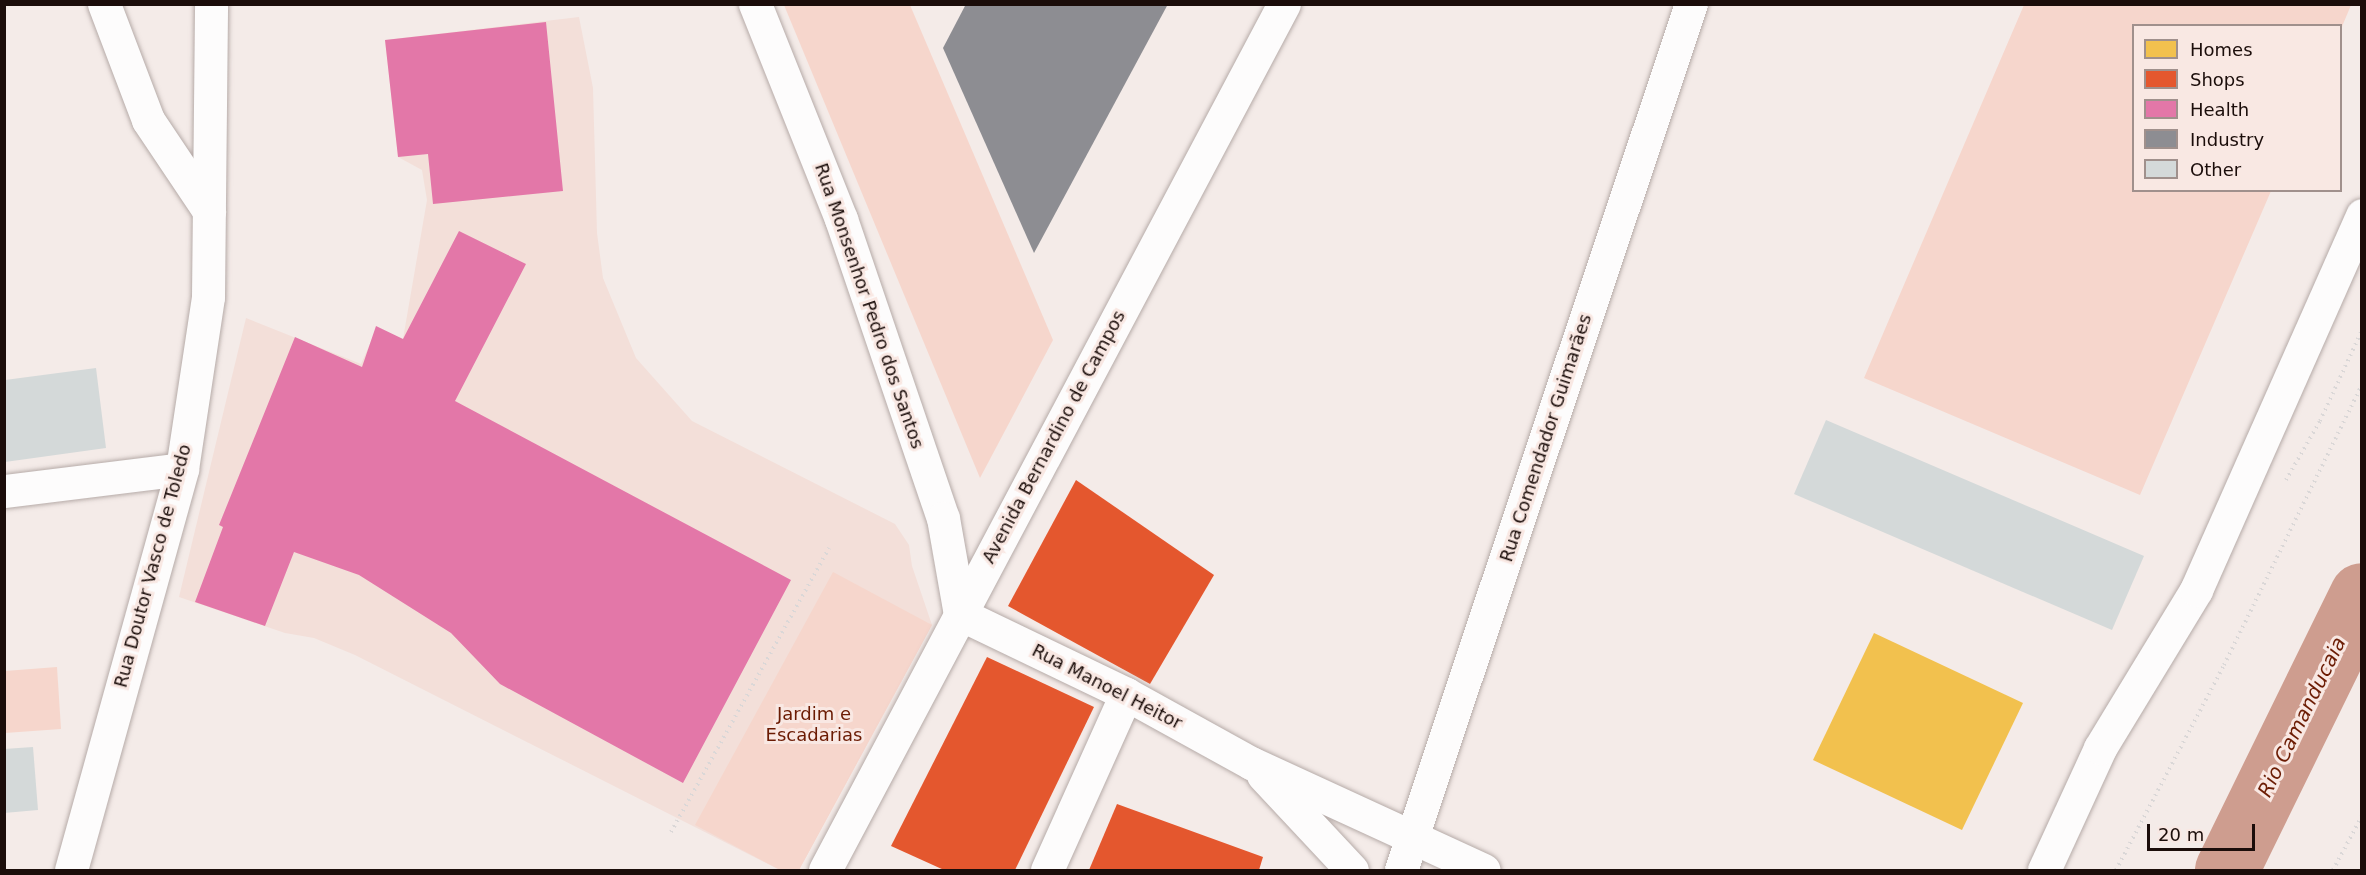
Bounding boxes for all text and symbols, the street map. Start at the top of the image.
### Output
legend [2132,24,2342,192]
text: Homes [2190,39,2253,60]
text: Shops [2190,69,2245,90]
text: Health [2190,99,2249,120]
text: Industry [2190,129,2264,150]
text: Other [2190,159,2241,180]
street label: Rua Monsenhor Pedro dos Santos [810,160,928,452]
street label: Avenida Bernardino de Campos [978,307,1130,567]
street label: Rua Comendador Guimarães [1496,311,1596,565]
street label: Rua Doutor Vasco de Toledo [110,442,196,690]
water label: Rio Camanducaia [2253,633,2351,801]
street label: Rua Manoel Heitor [1028,640,1186,734]
park label: Jardim e Escadarias [766,704,862,746]
scale bar [2150,812,2258,850]
text: 20 m [2158,824,2204,845]

